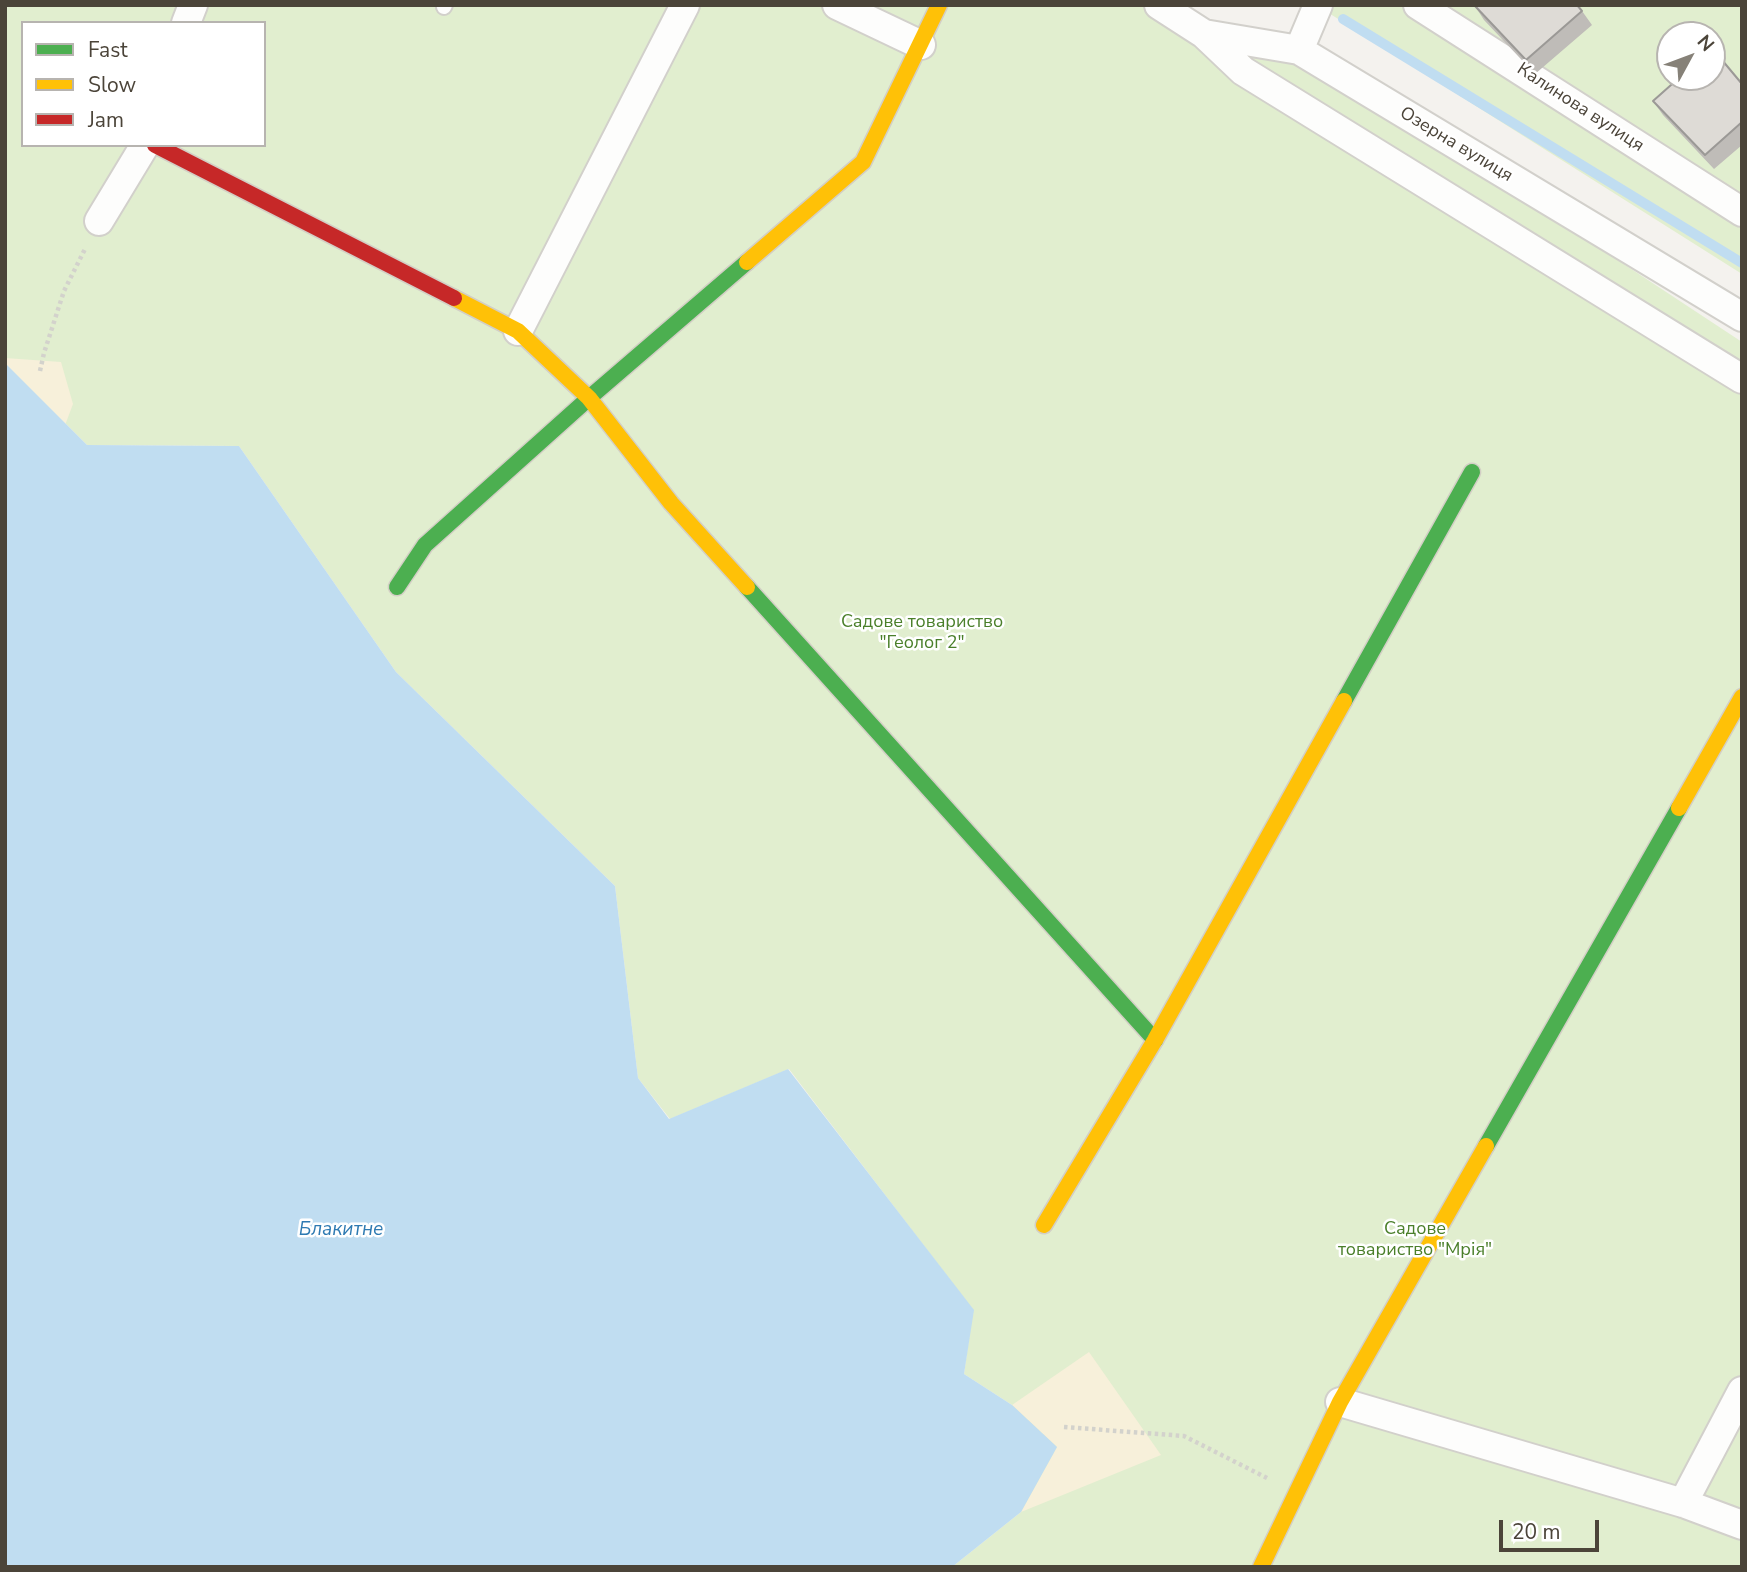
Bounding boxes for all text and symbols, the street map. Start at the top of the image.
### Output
legend [21,21,266,147]
north arrow [1656,21,1726,91]
text: N [1691,30,1720,57]
text: Fast [88,36,128,64]
street label: Калинова вулиця [1512,59,1648,157]
text: Slow [88,71,136,99]
street label: Озерна вулиця [1396,103,1516,187]
text: Jam [88,106,124,134]
park label: Садове товариство "Геолог 2" [841,612,1003,654]
water label: Блакитне [299,1219,383,1241]
park label: Садове товариство "Мрія" [1338,1219,1492,1262]
scale bar [1502,1506,1602,1550]
text: 20 m [1512,1518,1561,1546]

